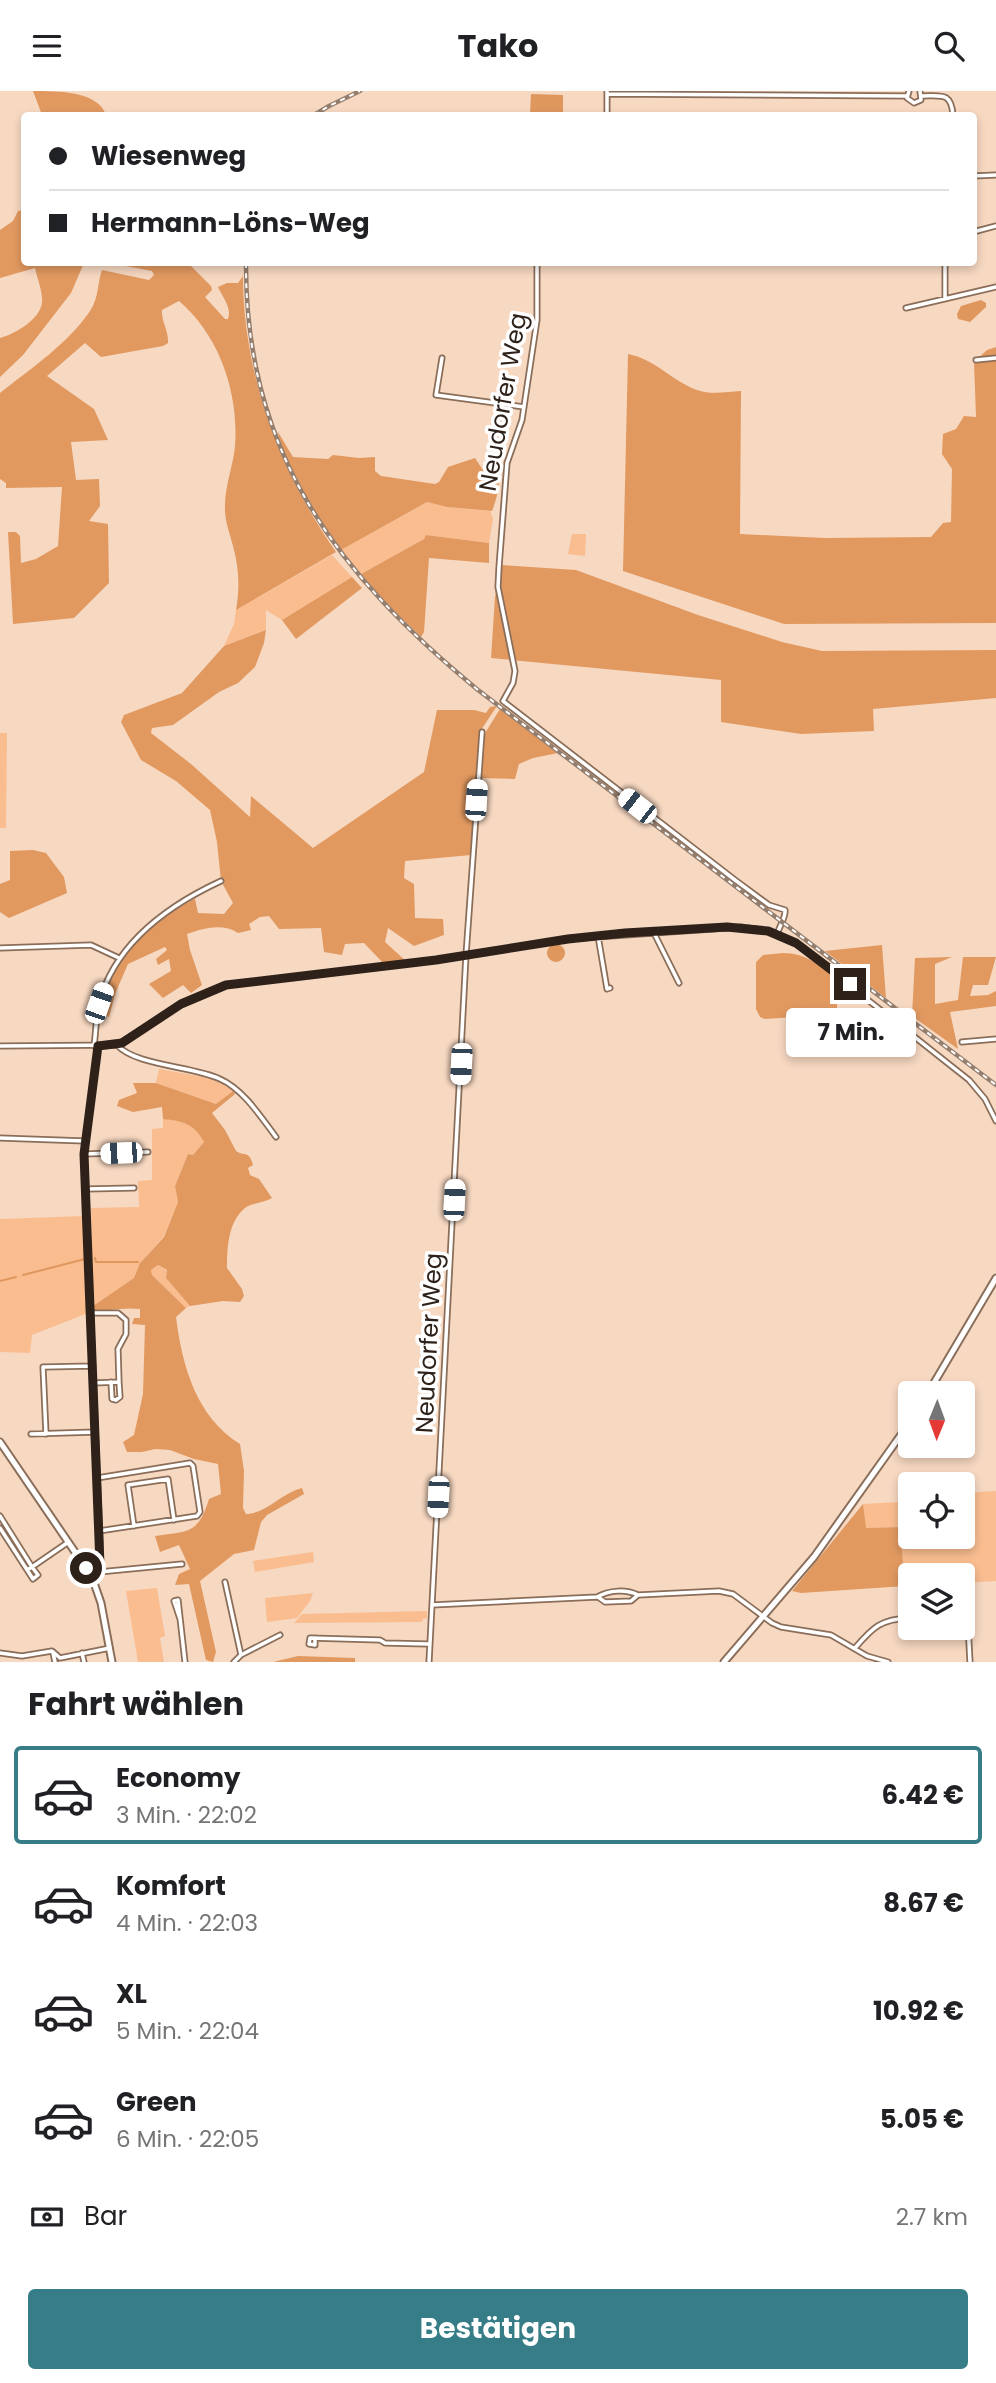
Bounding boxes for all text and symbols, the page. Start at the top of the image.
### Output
text: Tako [458,23,538,68]
icon: menu [28,27,66,65]
icon: search [930,27,968,65]
text: Wiesenweg [91,138,246,174]
text: Hermann-Löns-Weg [91,205,370,241]
street label: Neudorfer Weg [471,310,534,494]
car [465,778,488,822]
car [614,785,661,827]
route end [834,968,866,1000]
car [83,980,116,1026]
callout: 7 Min. [785,1008,915,1057]
text: 7 Min. [817,1016,885,1048]
car [450,1042,473,1086]
car [100,1142,143,1164]
car [443,1178,466,1222]
street label: Neudorfer Weg [407,1252,450,1434]
north arrow [898,1381,975,1458]
map controls [898,1381,975,1640]
button: locate [898,1472,975,1549]
car [427,1475,450,1519]
route start [70,1552,102,1584]
button: layers [898,1563,975,1640]
text: Fahrt wählen [28,1681,244,1726]
text: Economy [116,1760,240,1796]
icon: car [32,1764,95,1827]
text: 6.42 € [881,1777,964,1813]
text: 3 Min. · 22:02 [116,1799,257,1831]
text: Komfort [116,1868,226,1904]
icon: car [32,1872,95,1935]
text: 8.67 € [883,1885,964,1921]
text: 4 Min. · 22:03 [116,1907,258,1939]
text: XL [116,1976,147,2012]
icon: car [32,1980,95,2043]
text: 10.92 € [873,1993,964,2029]
text: 5 Min. · 22:04 [116,2015,259,2047]
text: Green [116,2084,197,2120]
icon: car [32,2088,95,2151]
text: 5.05 € [880,2101,964,2137]
text: 6 Min. · 22:05 [116,2123,259,2155]
icon: cash [28,2198,66,2236]
text: Bar [84,2198,127,2234]
text: 2.7 km [896,2201,968,2233]
button: Bestätigen [28,2289,968,2369]

